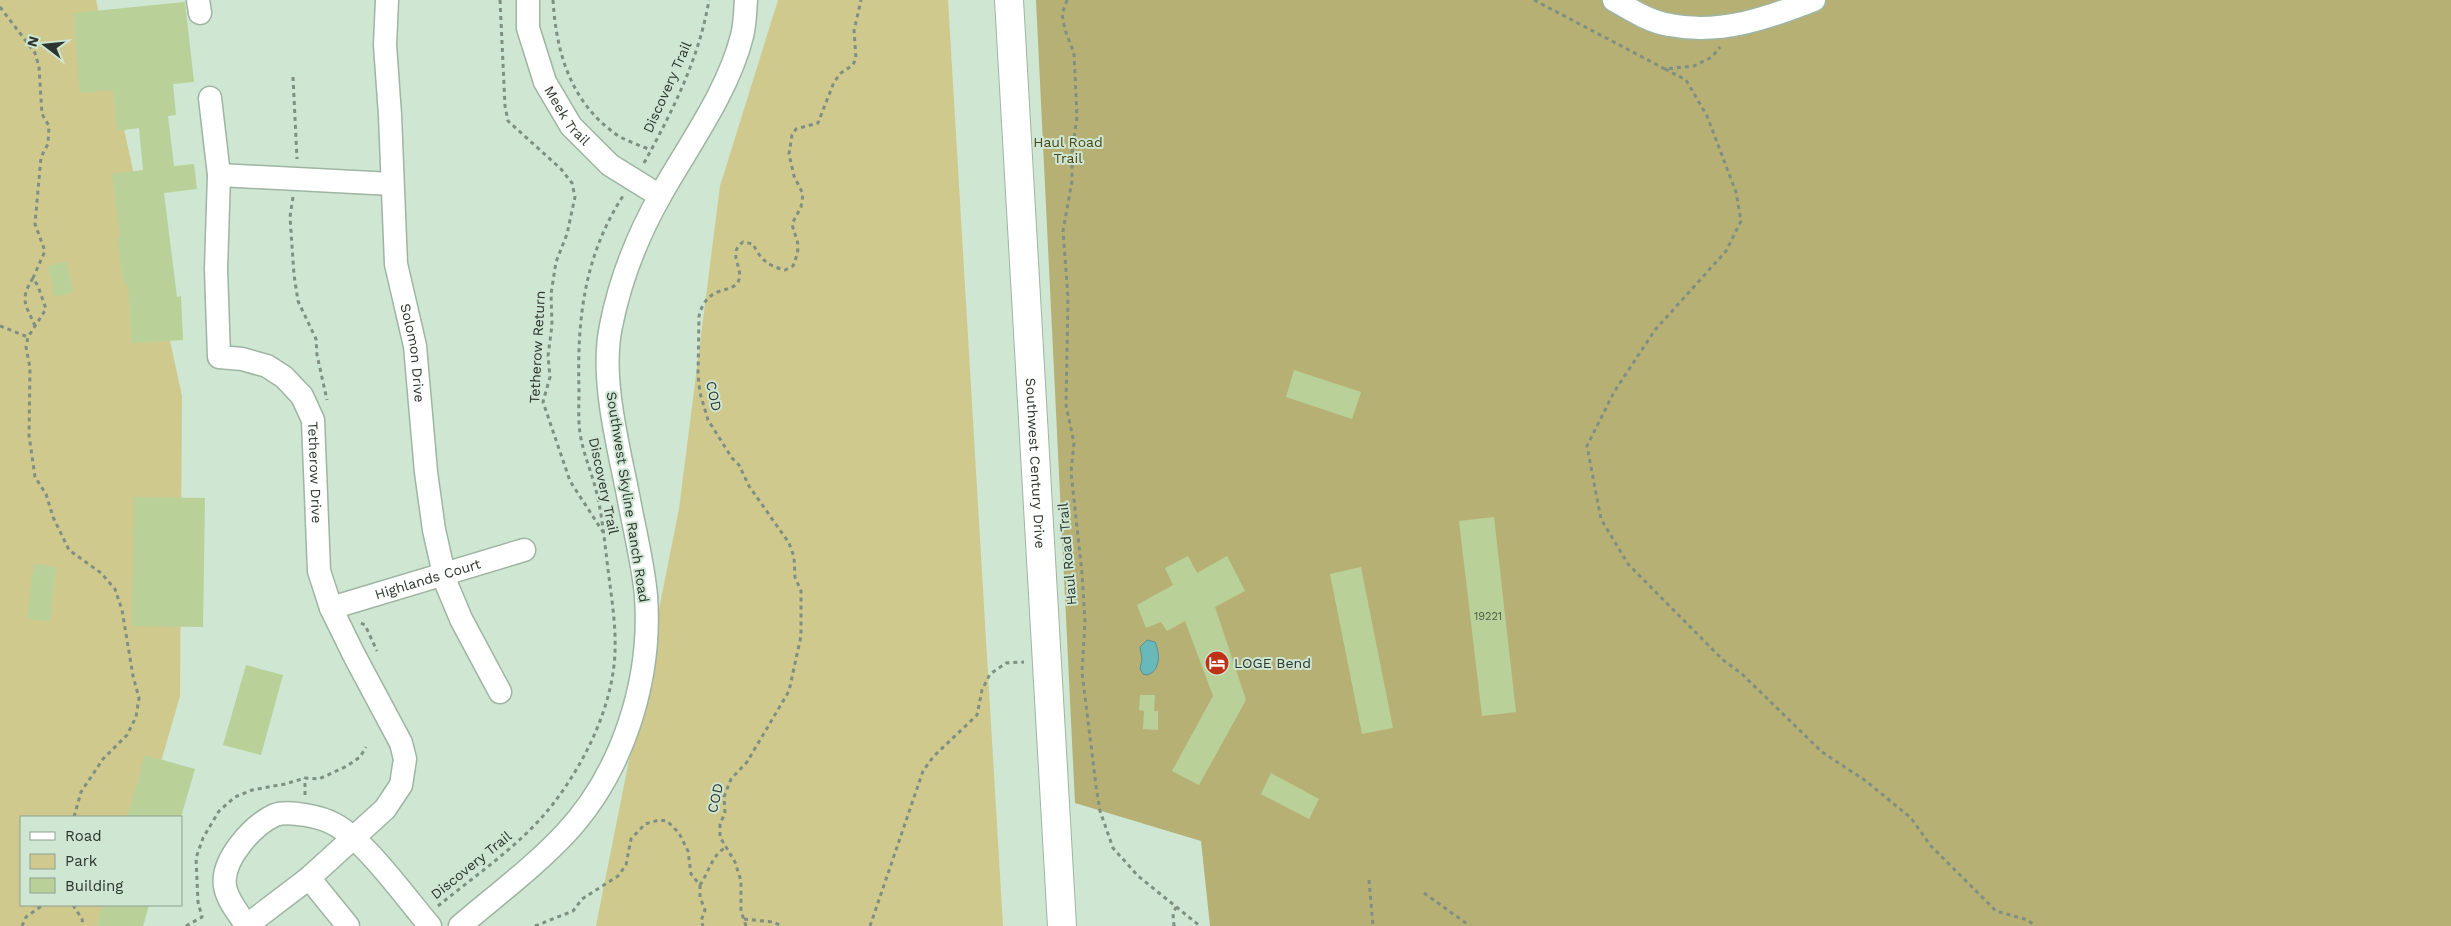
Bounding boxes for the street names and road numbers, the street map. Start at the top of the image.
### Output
street label: Discovery Trail [640,38,695,135]
street label: Meek Trail [541,83,594,149]
street label: Tetherow Return [526,290,548,404]
street label: Solomon Drive [397,302,428,403]
street label: Southwest Century Drive [1023,377,1048,549]
street label: COD [703,380,725,412]
street label: Southwest Skyline Ranch Road [603,391,653,603]
street label: Tetherow Drive [305,421,325,524]
street label: Discovery Trail [586,436,622,537]
street label: Haul Road Trail [1054,501,1079,606]
street label: Highlands Court [373,555,483,602]
street label: COD [704,782,726,814]
street label: Discovery Trail [428,827,515,902]

